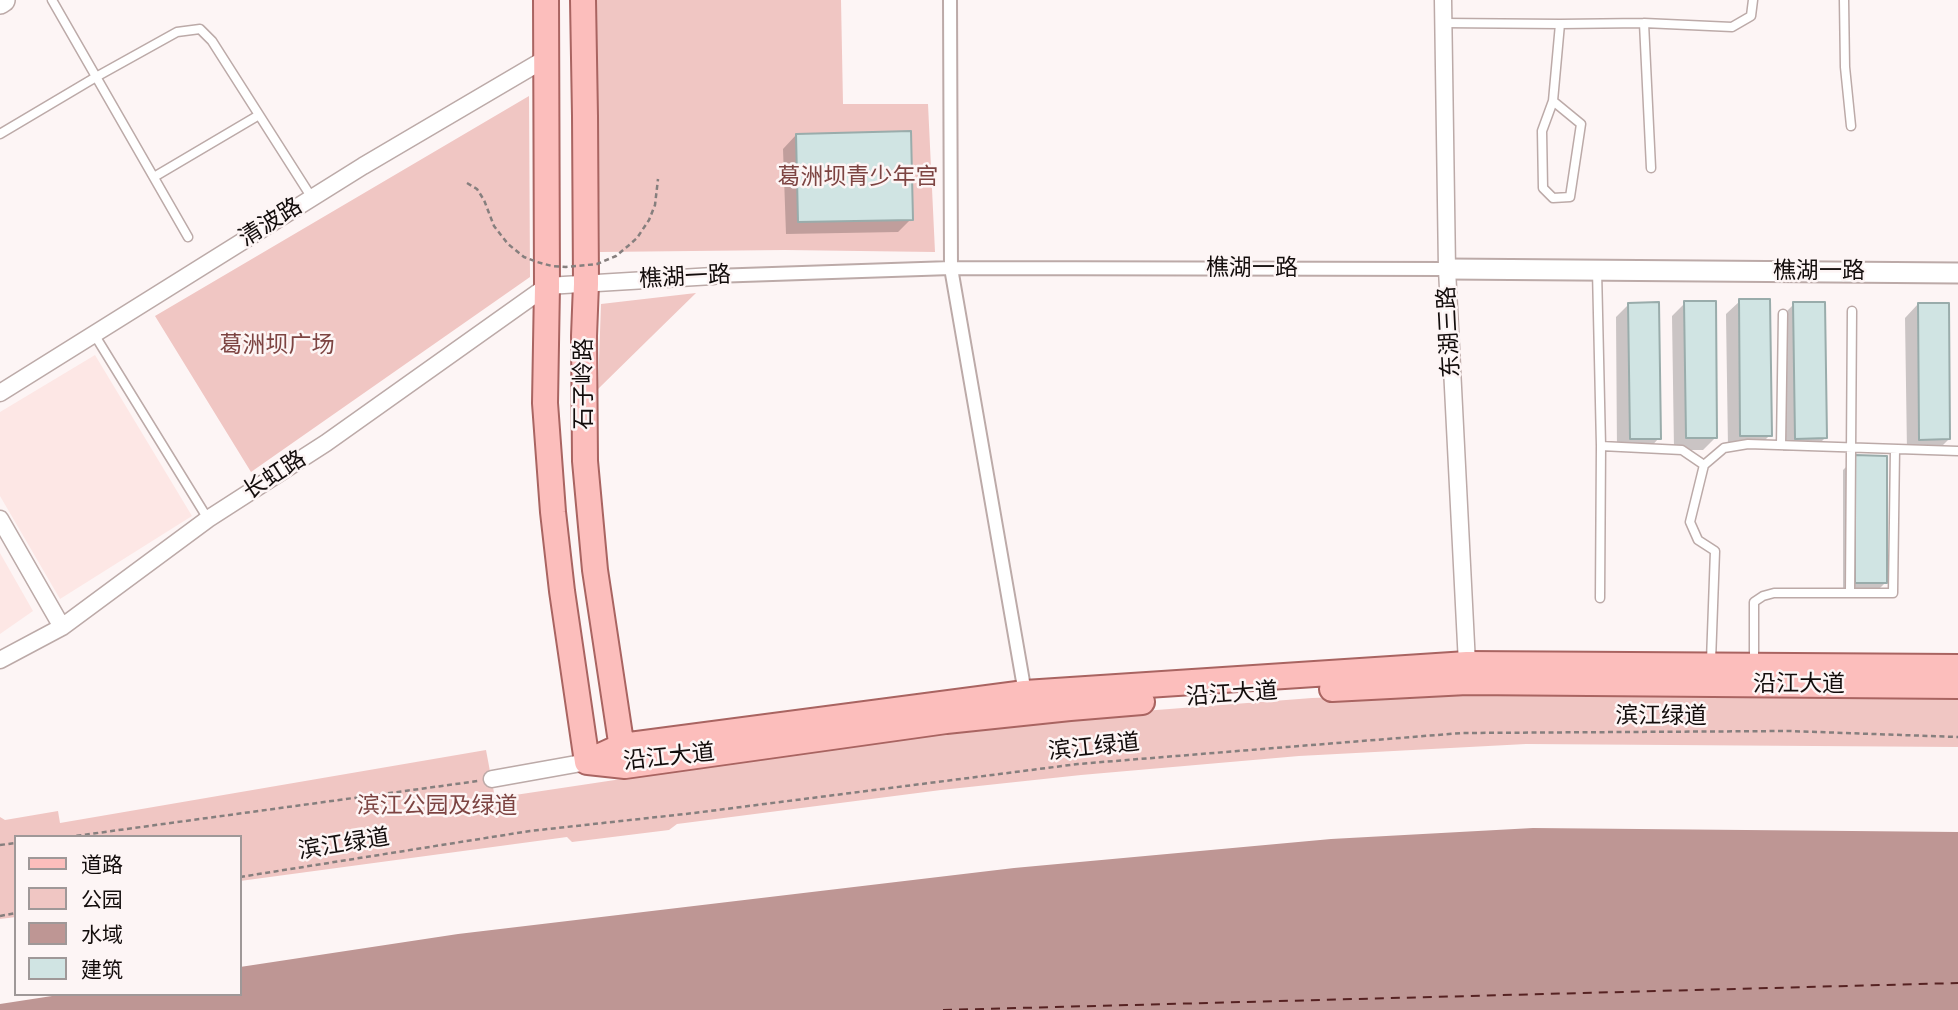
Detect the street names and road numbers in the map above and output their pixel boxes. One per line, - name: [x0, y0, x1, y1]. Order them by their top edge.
- street label: 清波路: [234, 193, 308, 253]
- street label: 樵湖一路: [1206, 255, 1298, 283]
- street label: 樵湖一路: [1773, 258, 1865, 286]
- street label: 樵湖一路: [638, 262, 732, 294]
- street label: 东湖三路: [1434, 285, 1466, 379]
- street label: 石子岭路: [571, 338, 599, 430]
- street label: 长虹路: [239, 446, 311, 506]
- street label: 沿江大道: [1753, 671, 1845, 699]
- street label: 沿江大道: [1185, 678, 1279, 712]
- street label: 滨江绿道: [1615, 703, 1707, 731]
- street label: 滨江绿道: [1047, 729, 1141, 767]
- street label: 沿江大道: [622, 739, 716, 777]
- street label: 滨江绿道: [296, 824, 392, 866]

